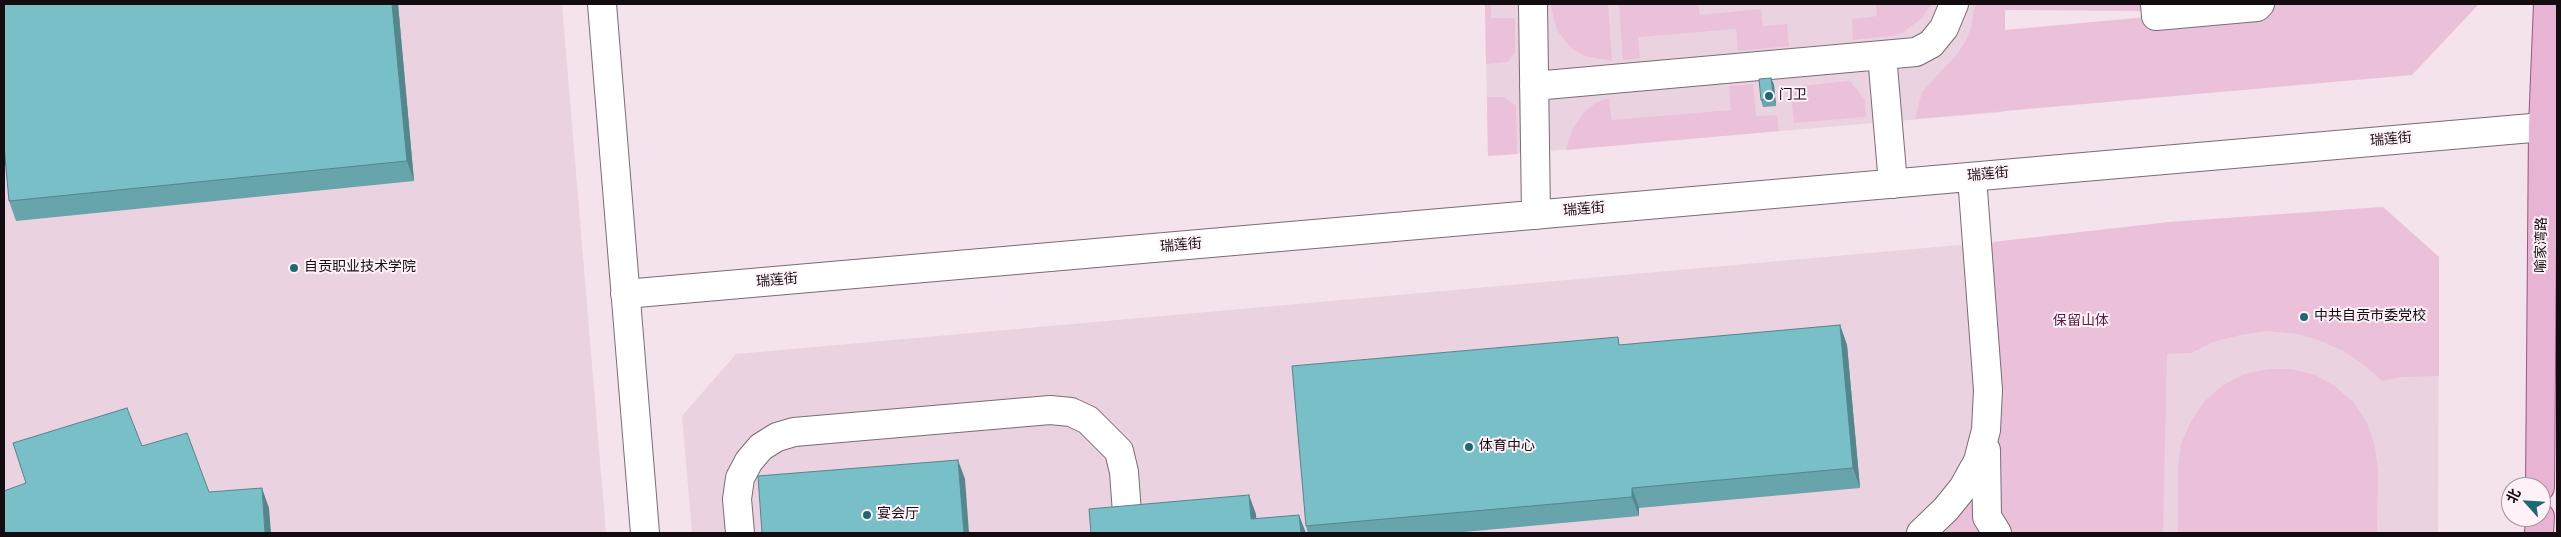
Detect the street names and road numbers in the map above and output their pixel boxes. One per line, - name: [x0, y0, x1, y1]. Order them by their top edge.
- street label: 瑞莲街: [2369, 130, 2413, 150]
- street label: 瑞莲街: [1966, 165, 2010, 185]
- street label: 瑞莲街: [1562, 200, 1606, 220]
- street label: 喻家湾路: [2533, 217, 2551, 273]
- street label: 瑞莲街: [1159, 236, 1203, 256]
- street label: 瑞莲街: [755, 271, 799, 291]

